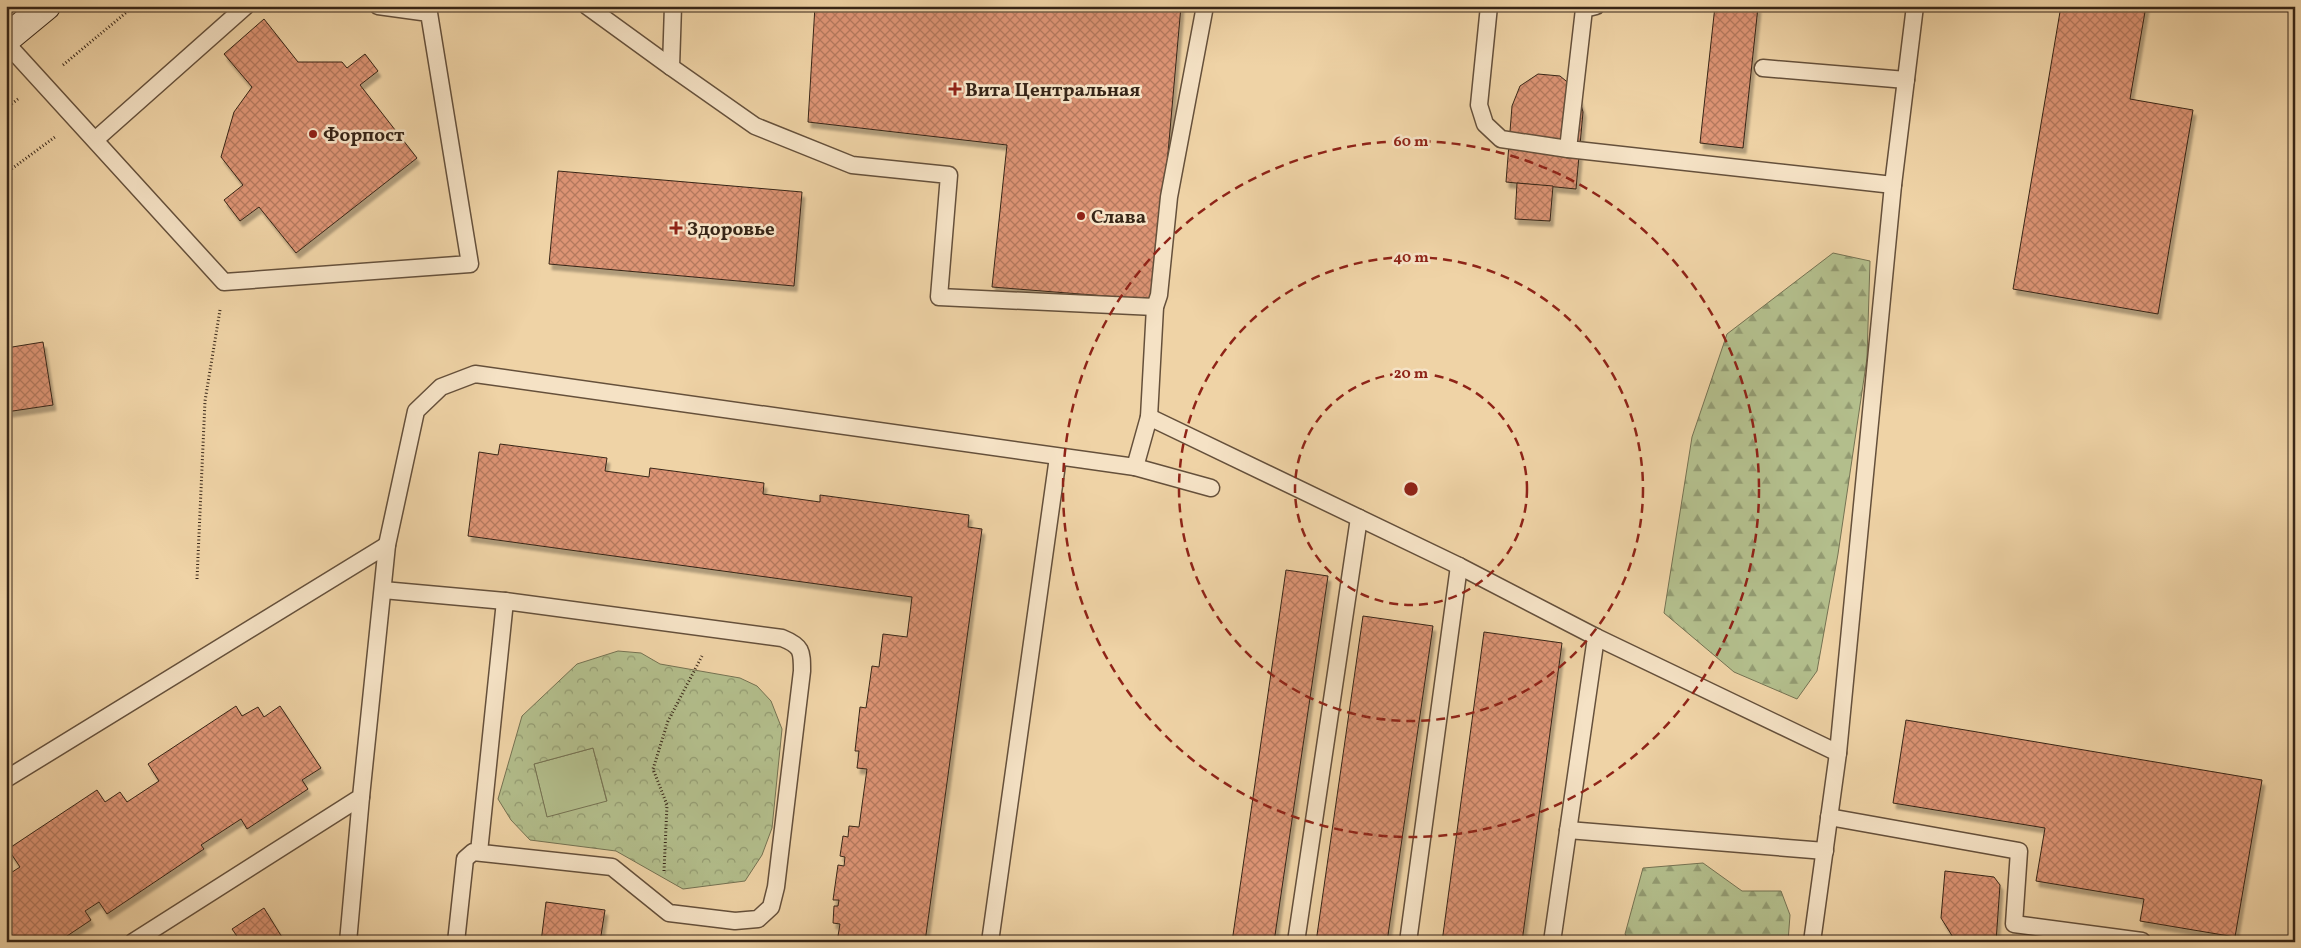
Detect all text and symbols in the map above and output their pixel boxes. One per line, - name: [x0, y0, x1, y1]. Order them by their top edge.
- place label: Вита Центральная: [965, 78, 1140, 104]
- marker: Вита Центральная: [949, 83, 961, 95]
- place label: Форпост: [323, 123, 405, 149]
- marker: Форпост: [307, 128, 319, 140]
- text: 60 m: [1394, 132, 1429, 153]
- place label: Слава: [1091, 205, 1146, 231]
- marker: Слава: [1075, 210, 1087, 222]
- place label: Здоровье: [687, 217, 775, 243]
- marker: Здоровье: [669, 221, 683, 235]
- text: 40 m: [1393, 248, 1429, 269]
- text: 20 m: [1394, 364, 1429, 385]
- centre of rings: [1402, 480, 1420, 498]

